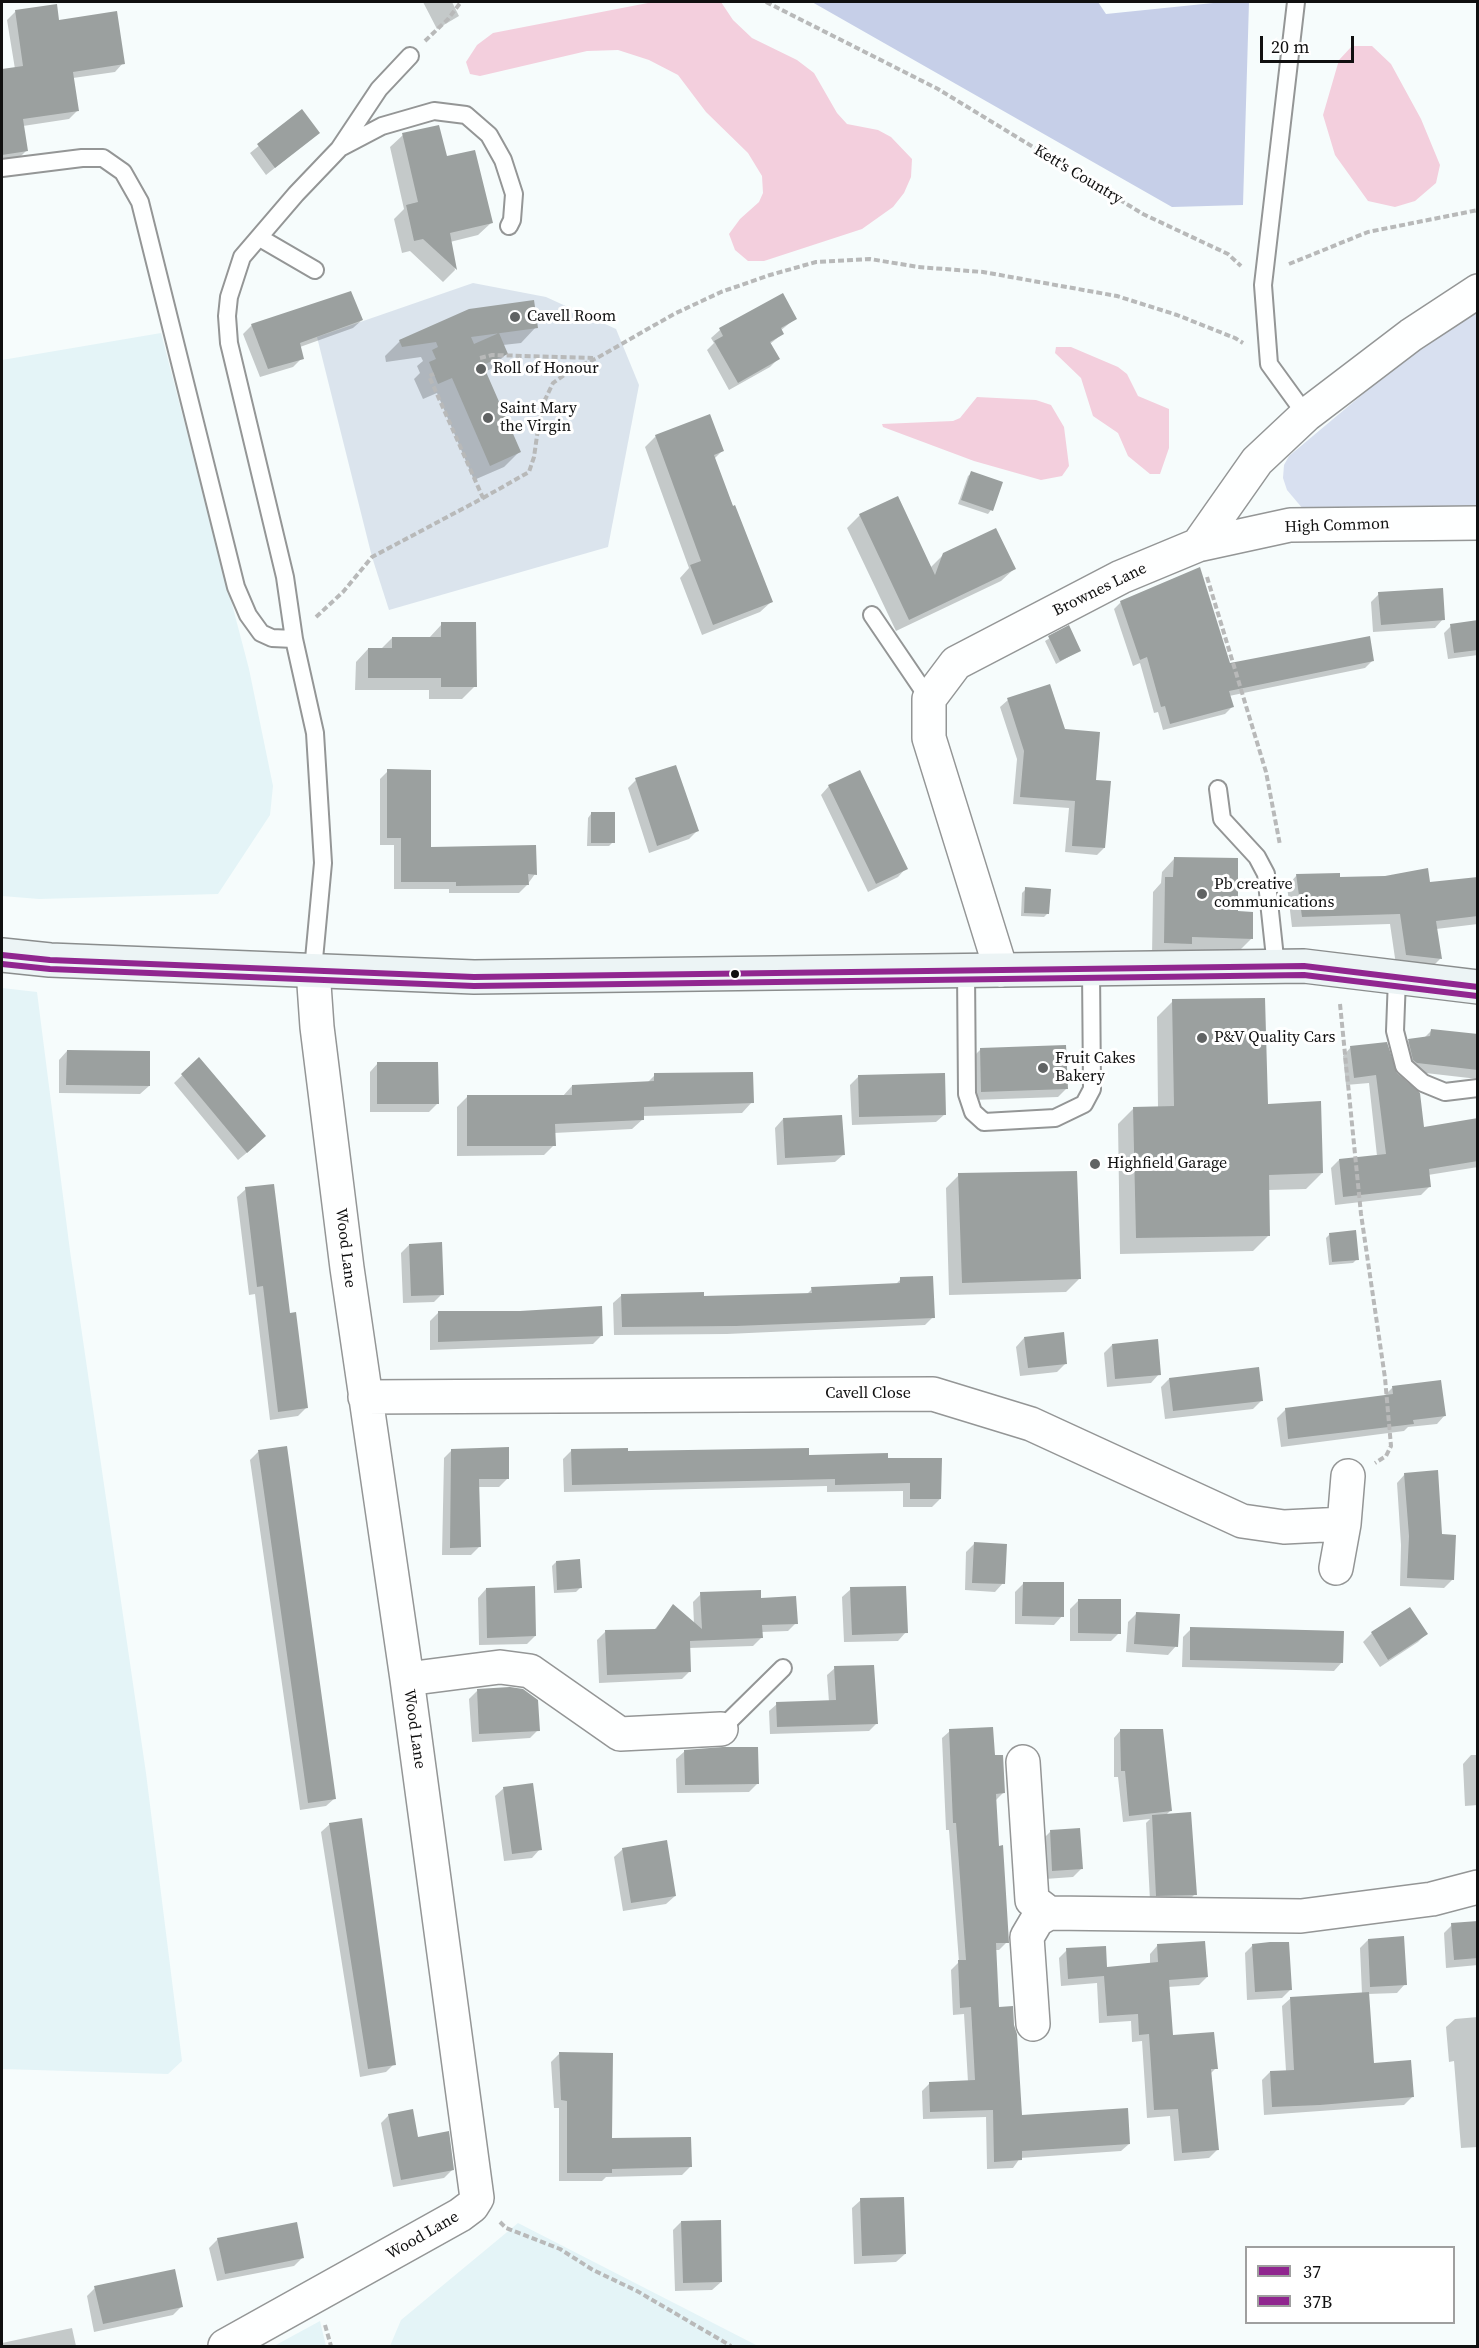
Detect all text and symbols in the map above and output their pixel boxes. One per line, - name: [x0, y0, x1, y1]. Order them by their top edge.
- scale bar: [1263, 24, 1358, 62]
- text: 20 m: [1271, 34, 1309, 59]
- street label: Kett's Country: [1030, 141, 1126, 209]
- place label: Cavell Room: [527, 307, 616, 327]
- marker: Cavell Room: [508, 310, 522, 324]
- place label: Roll of Honour: [493, 359, 599, 379]
- marker: Roll of Honour: [474, 362, 488, 376]
- place label: Saint Mary the Virgin: [500, 399, 577, 437]
- marker: Saint Mary the Virgin: [481, 411, 495, 425]
- street label: High Common: [1284, 515, 1390, 537]
- street label: Brownes Lane: [1050, 559, 1150, 621]
- place label: Pb creative communications: [1214, 875, 1334, 913]
- marker: Pb creative communications: [1195, 887, 1209, 901]
- unlabelled marker: [729, 968, 741, 980]
- place label: P&V Quality Cars: [1214, 1028, 1335, 1048]
- marker: P&V Quality Cars: [1195, 1031, 1209, 1045]
- place label: Fruit Cakes Bakery: [1055, 1049, 1135, 1087]
- marker: Fruit Cakes Bakery: [1036, 1061, 1050, 1075]
- place label: Highfield Garage: [1107, 1154, 1227, 1174]
- marker: Highfield Garage: [1088, 1157, 1102, 1171]
- street label: Wood Lane: [331, 1207, 359, 1289]
- street label: Cavell Close: [825, 1384, 911, 1404]
- street label: Wood Lane: [399, 1688, 429, 1770]
- street label: Wood Lane: [384, 2208, 462, 2264]
- legend: [1245, 2246, 1455, 2324]
- text: 37: [1303, 2259, 1321, 2284]
- text: 37B: [1303, 2289, 1332, 2314]

